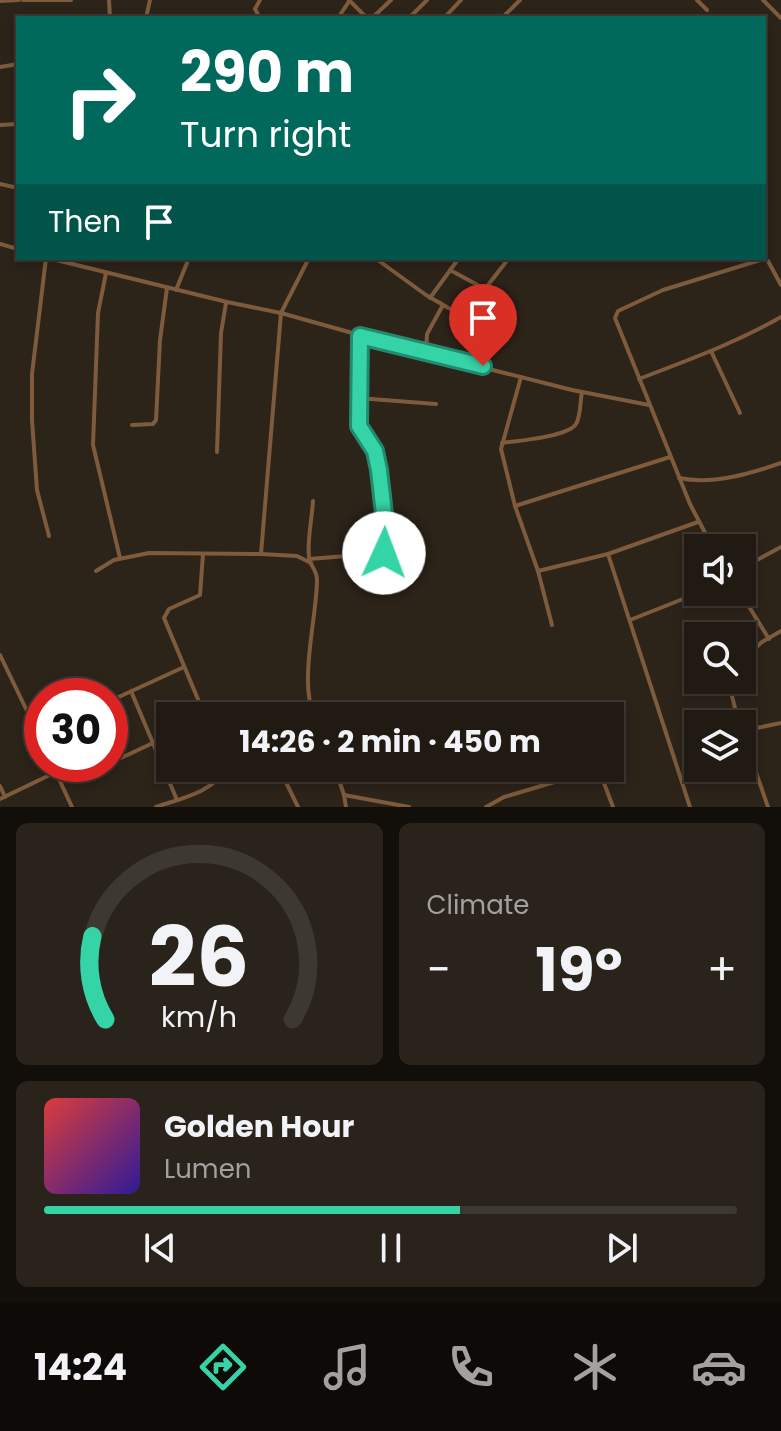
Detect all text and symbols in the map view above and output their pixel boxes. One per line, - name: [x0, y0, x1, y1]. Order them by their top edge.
- text: 290 m: [180, 33, 354, 112]
- icon: right: [48, 48, 152, 152]
- text: Turn right: [180, 109, 351, 160]
- text: Then: [48, 200, 121, 243]
- icon: arrive: [137, 200, 181, 244]
- pin: [449, 284, 517, 366]
- icon: arrive: [461, 296, 505, 340]
- position arrow: [342, 511, 426, 595]
- map controls: [684, 534, 756, 782]
- button: sound: [684, 534, 756, 606]
- button: search: [684, 622, 756, 694]
- speed limit sign: 30: [24, 678, 128, 782]
- button: layers: [684, 710, 756, 782]
- text: 14:26 · 2 min · 450 m: [239, 720, 541, 763]
- text: Climate: [427, 887, 529, 923]
- text: 26: [149, 899, 250, 1015]
- text: 19°: [535, 928, 622, 1012]
- text: −: [427, 939, 451, 1000]
- text: +: [707, 939, 737, 1000]
- text: km/h: [161, 997, 237, 1037]
- text: Golden Hour: [164, 1105, 354, 1148]
- text: Lumen: [164, 1151, 251, 1187]
- icon: previous: [138, 1226, 182, 1270]
- icon: pause: [369, 1226, 413, 1270]
- icon: next: [600, 1226, 644, 1270]
- icon: directions: [195, 1339, 251, 1395]
- icon: music: [319, 1339, 375, 1395]
- icon: phone: [443, 1339, 499, 1395]
- icon: climate: [567, 1339, 623, 1395]
- icon: car: [691, 1339, 747, 1395]
- text: 14:24: [34, 1342, 127, 1393]

